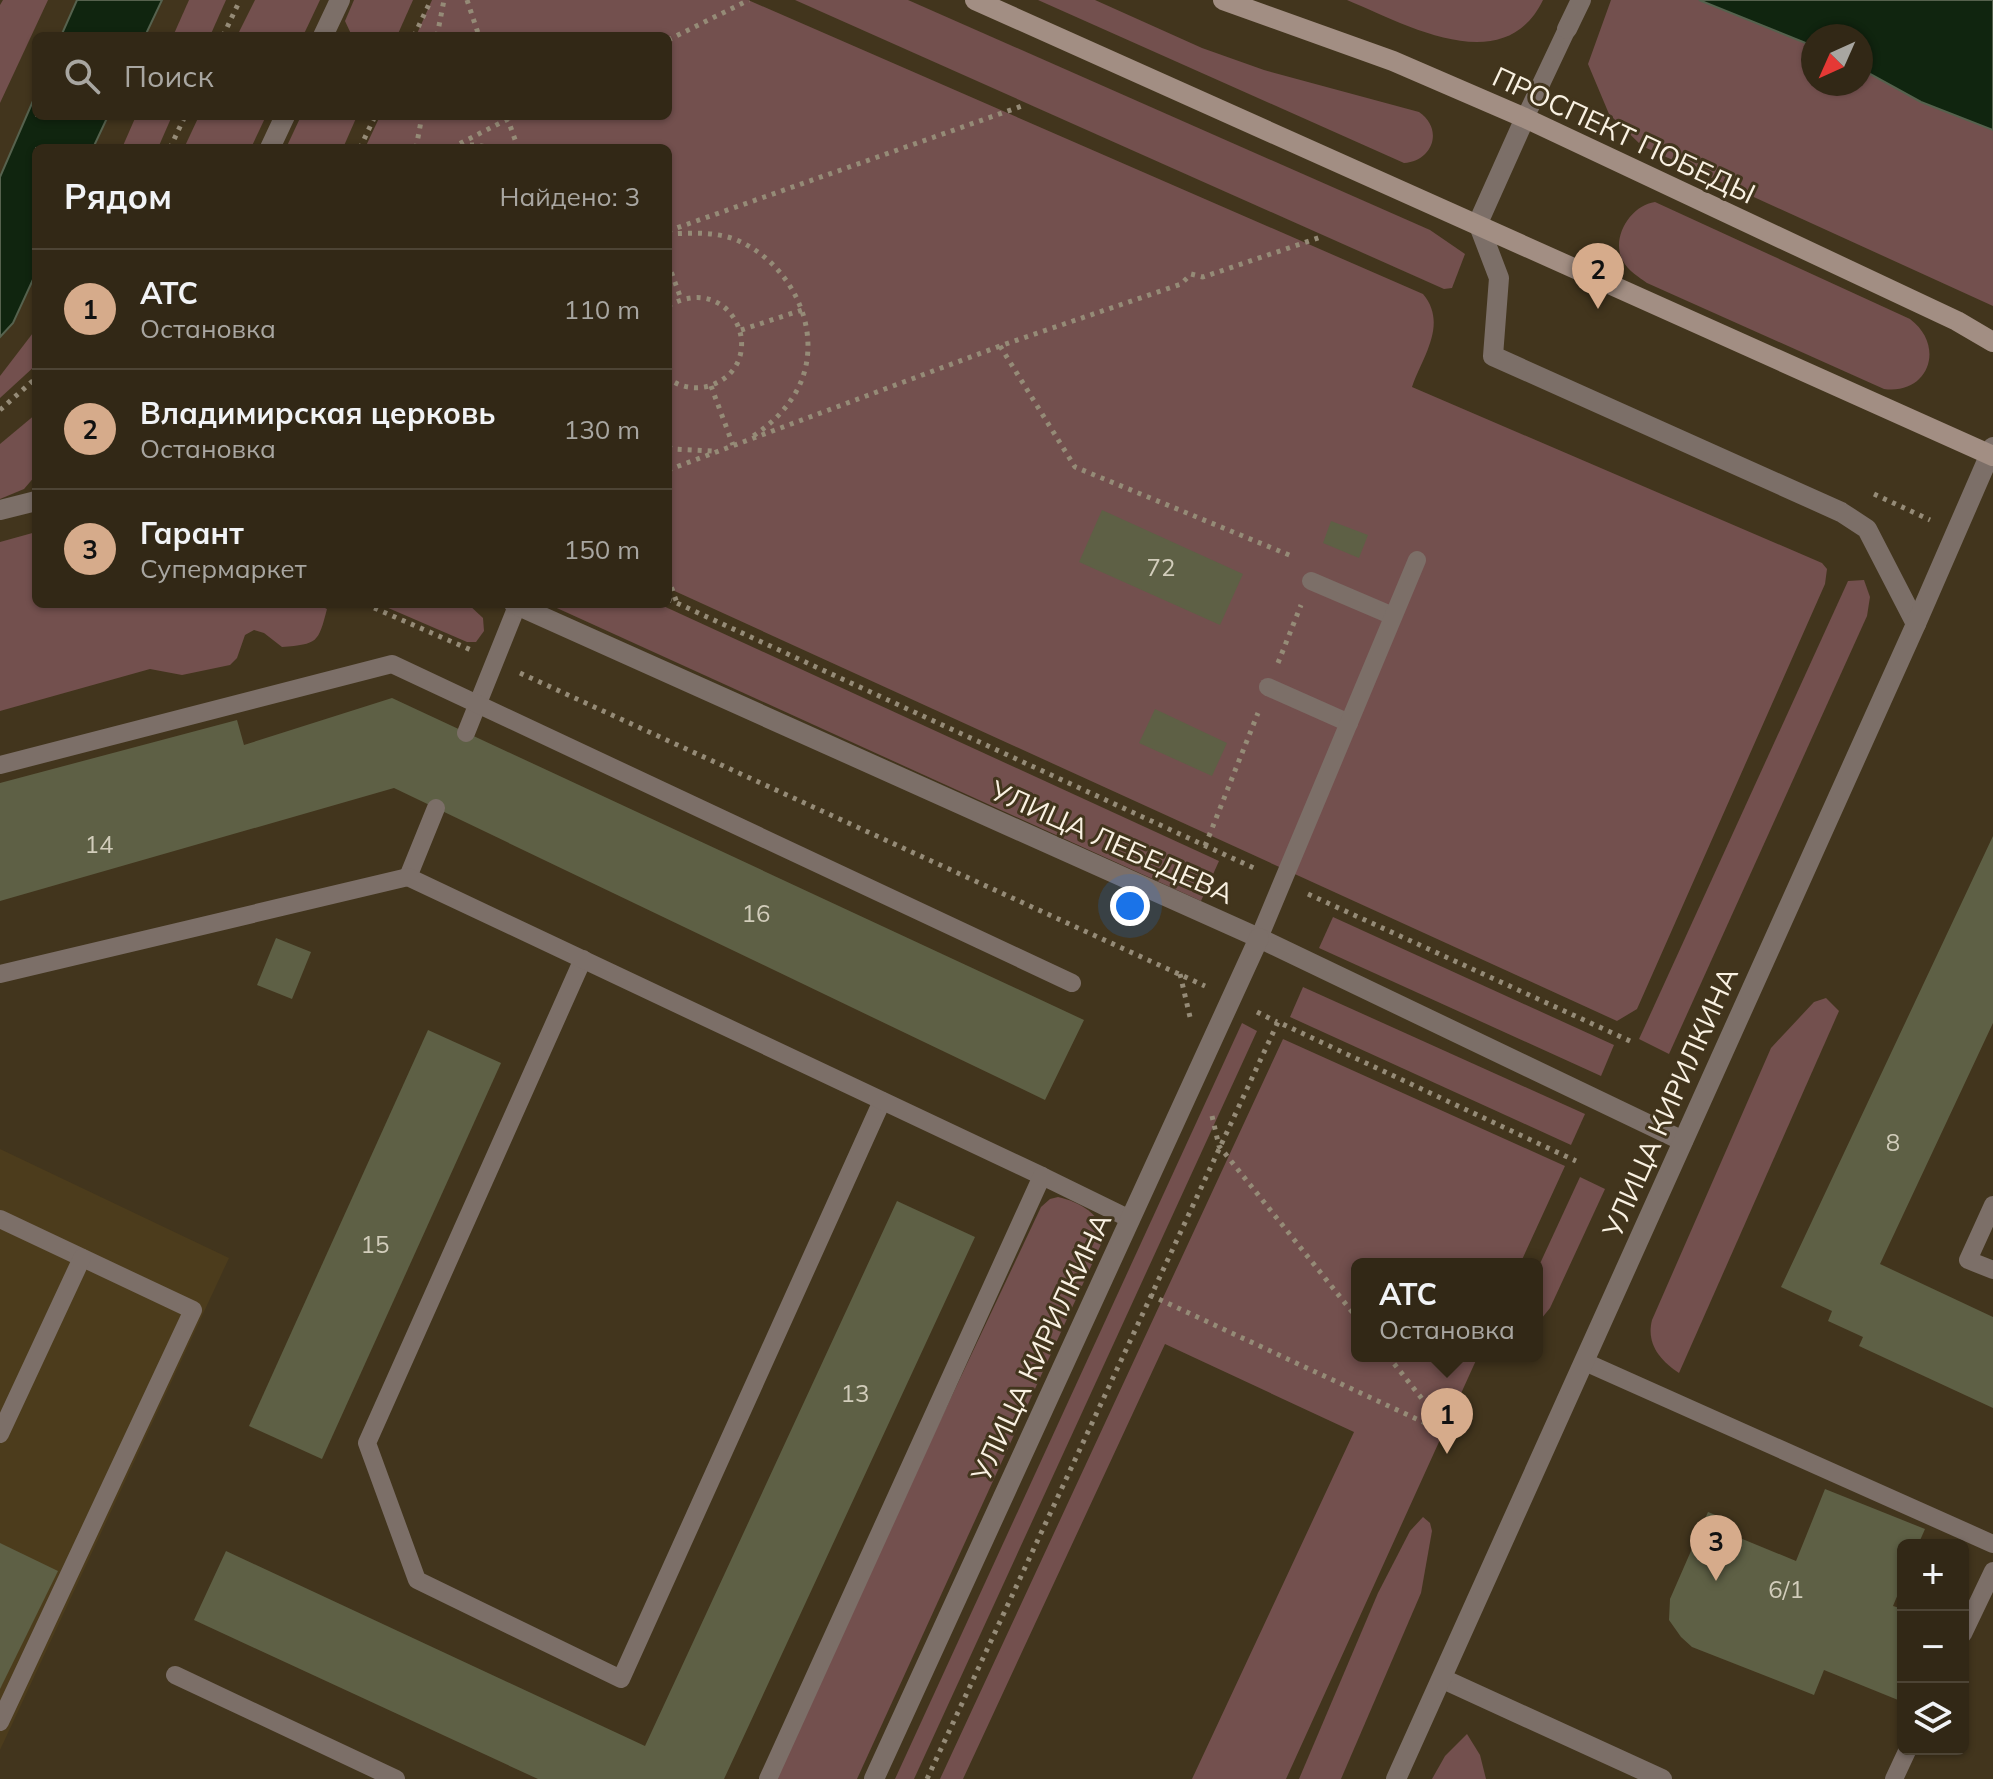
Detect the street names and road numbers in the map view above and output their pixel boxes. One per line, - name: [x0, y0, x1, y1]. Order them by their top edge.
- street label: ПРОСПЕКТ ПОБЕДЫ: [1487, 58, 1761, 211]
- street label: УЛИЦА ЛЕБЕДЕВА: [984, 772, 1240, 911]
- street label: УЛИЦА КИРИЛКИНА: [1594, 961, 1745, 1243]
- street label: УЛИЦА КИРИЛКИНА: [962, 1207, 1118, 1488]

